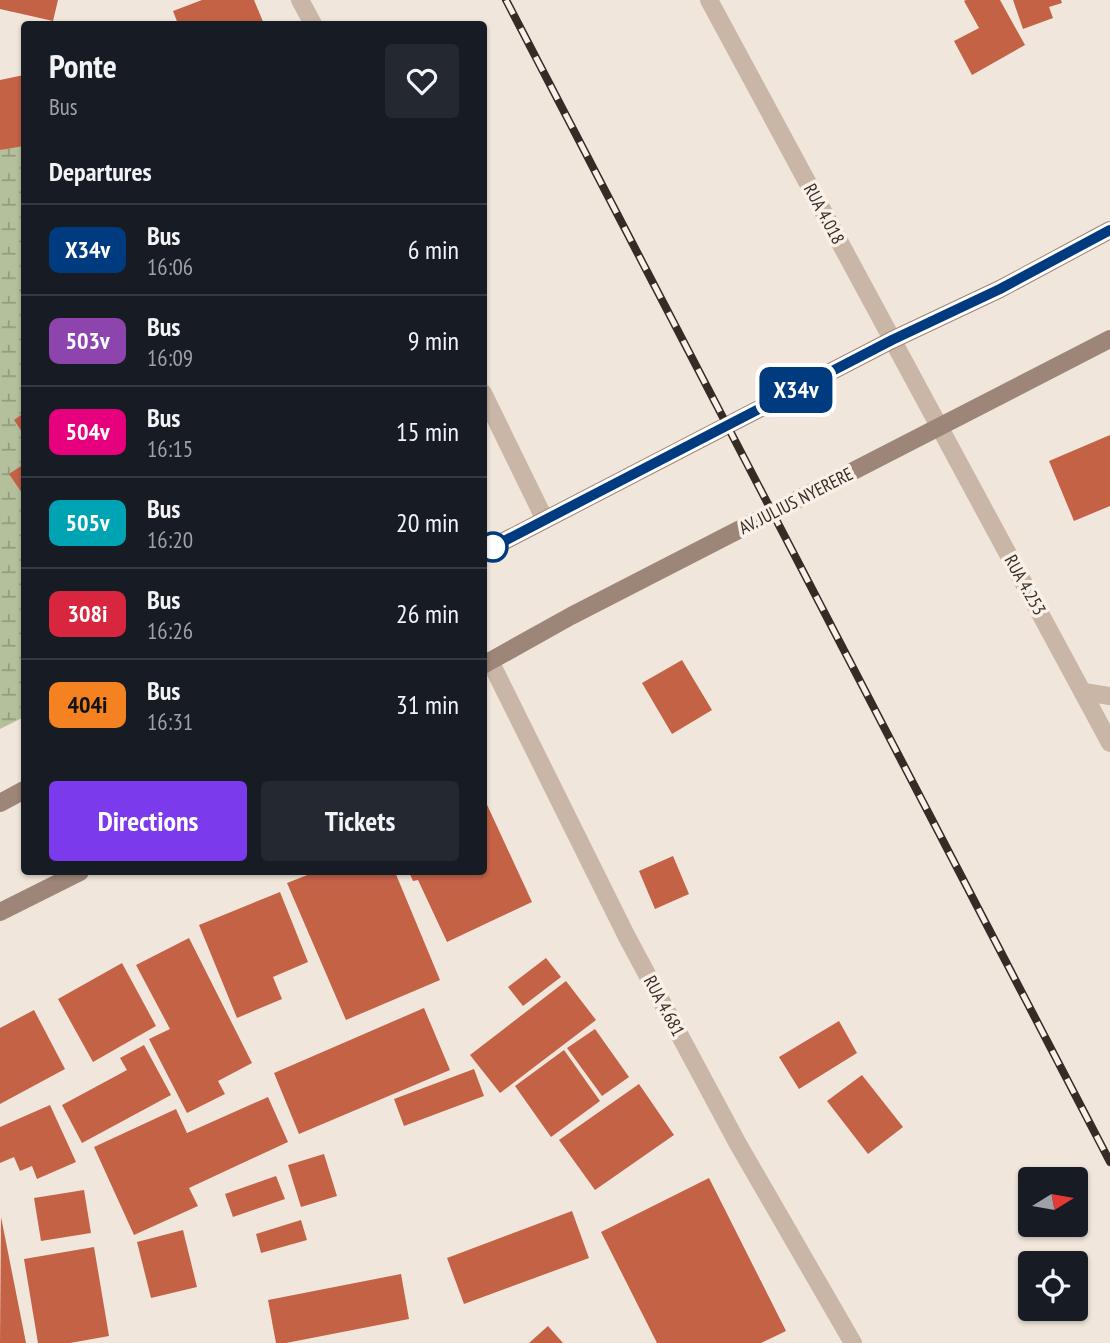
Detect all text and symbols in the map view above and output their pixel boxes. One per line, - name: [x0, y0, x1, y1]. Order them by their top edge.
- text: Ponte: [49, 44, 117, 87]
- button: heart: [385, 44, 459, 118]
- text: Bus: [49, 92, 78, 121]
- text: Departures: [49, 155, 152, 188]
- street label: RUA 4.018: [799, 180, 850, 248]
- text: Bus: [147, 219, 180, 252]
- text: 6 min: [408, 233, 459, 266]
- text: X34v: [65, 234, 110, 265]
- text: 16:06: [147, 252, 193, 281]
- text: Bus: [147, 310, 180, 343]
- text: 9 min: [408, 324, 459, 357]
- text: 503v: [66, 325, 110, 356]
- text: 16:09: [147, 343, 193, 372]
- line badge: X34v: [747, 367, 845, 413]
- text: X34v: [773, 374, 819, 405]
- text: Bus: [147, 401, 180, 434]
- text: 15 min: [396, 415, 459, 448]
- text: 504v: [66, 416, 110, 447]
- text: 16:15: [147, 434, 193, 463]
- street label: AV. JULIUS NYERERE: [735, 462, 857, 539]
- text: Bus: [147, 492, 180, 525]
- text: 20 min: [396, 506, 459, 539]
- text: 505v: [66, 507, 110, 538]
- text: 16:20: [147, 525, 193, 554]
- unlabelled marker: [478, 532, 508, 562]
- street label: RUA 4.253: [1000, 551, 1051, 619]
- text: Bus: [147, 583, 180, 616]
- text: 26 min: [396, 597, 459, 630]
- text: 308i: [68, 598, 107, 629]
- text: 16:26: [147, 616, 193, 645]
- text: Bus: [147, 674, 180, 707]
- text: 31 min: [396, 688, 459, 721]
- text: 404i: [68, 689, 107, 720]
- text: 16:31: [147, 707, 193, 736]
- button: Directions: [49, 781, 247, 861]
- button: Tickets: [261, 781, 459, 861]
- street label: RUA 4.681: [639, 972, 690, 1040]
- north arrow: [1018, 1167, 1088, 1237]
- map controls: [1018, 1167, 1088, 1321]
- button: locate: [1018, 1251, 1088, 1321]

